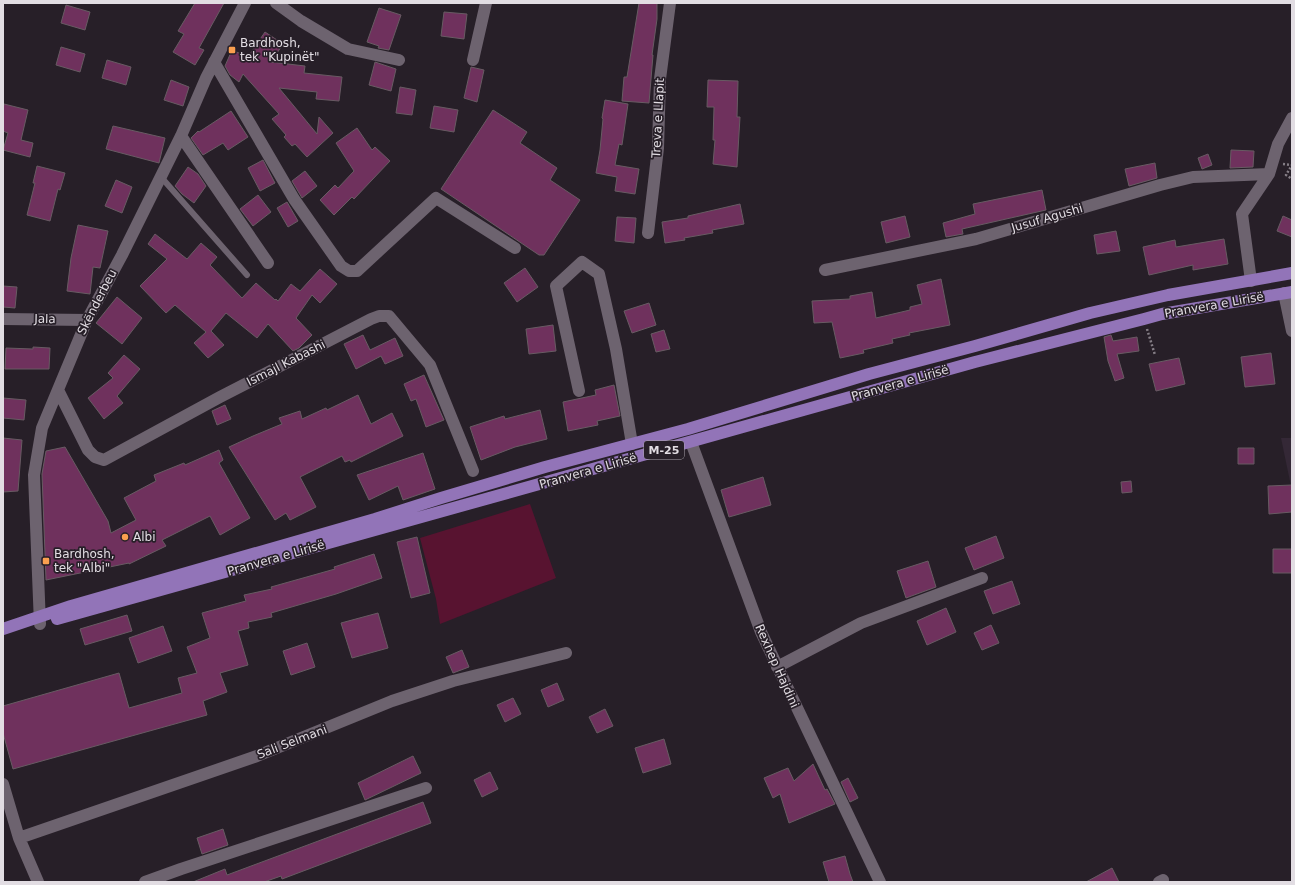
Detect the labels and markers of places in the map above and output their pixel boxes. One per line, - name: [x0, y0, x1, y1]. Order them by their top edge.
- place label: Bardhosh, tek "Kupinët": [240, 36, 319, 64]
- marker: Bardhosh, tek "Kupinët": [227, 45, 237, 55]
- place label: Albi: [133, 530, 156, 544]
- marker: Albi: [120, 532, 130, 542]
- place label: Bardhosh, tek "Albi": [54, 547, 115, 575]
- marker: Bardhosh, tek "Albi": [41, 556, 51, 566]

